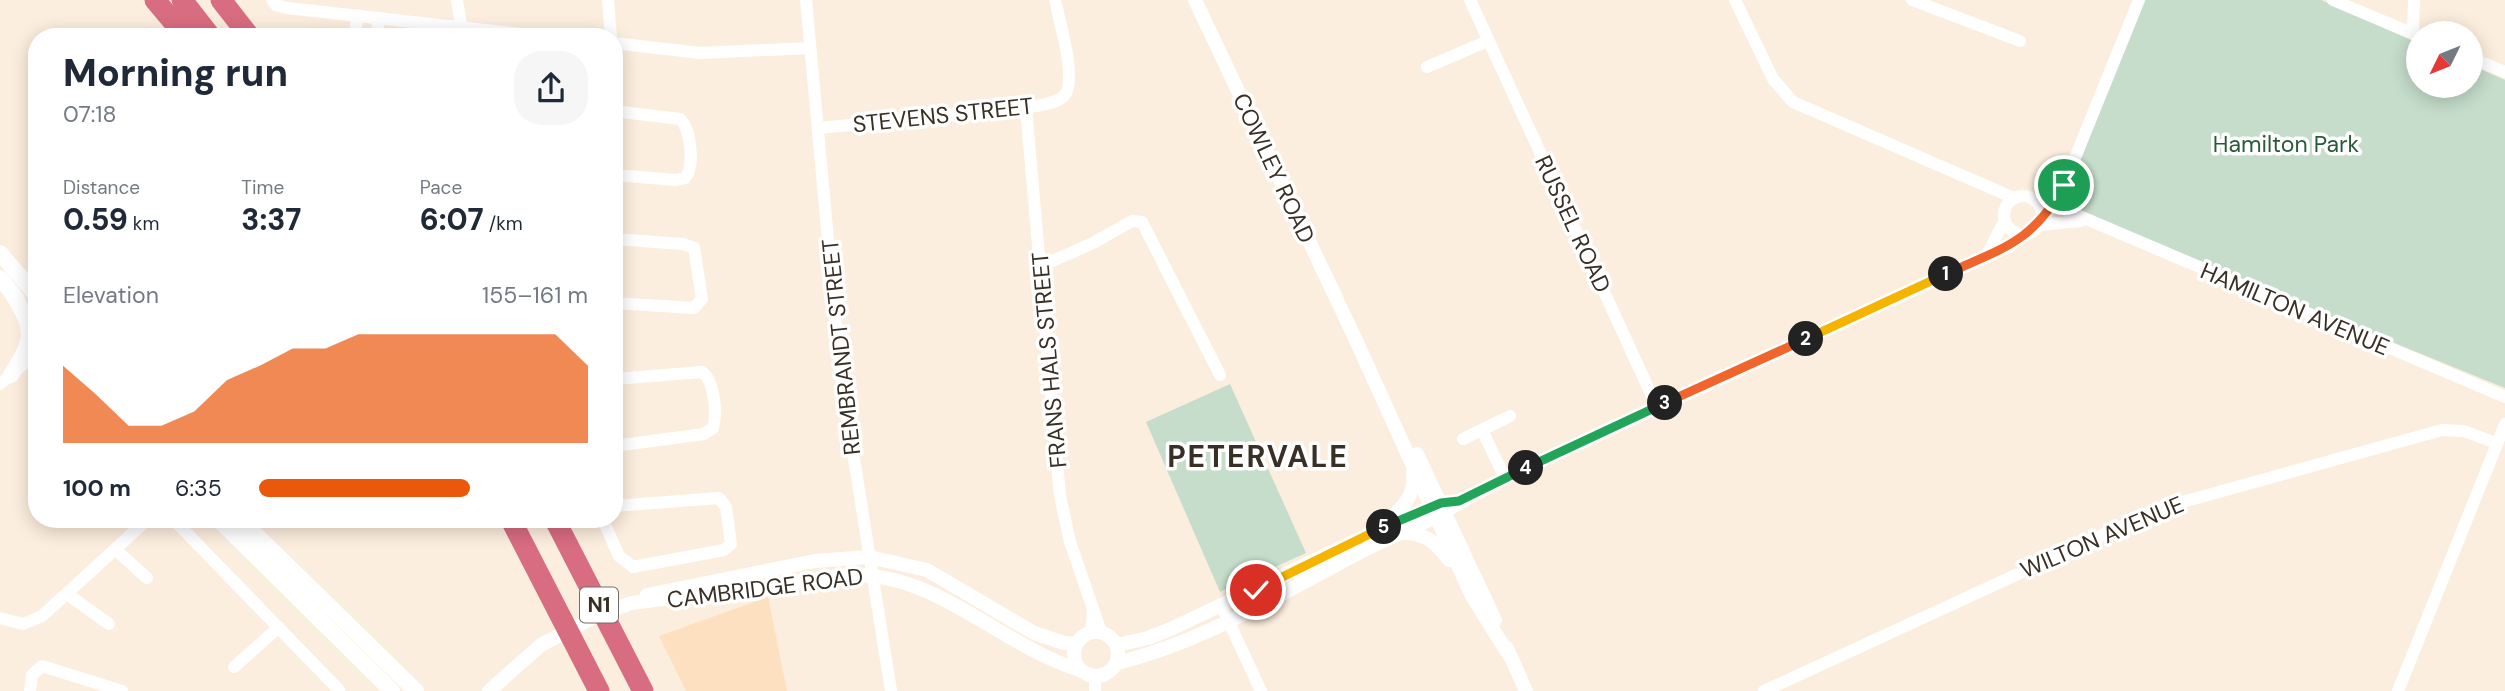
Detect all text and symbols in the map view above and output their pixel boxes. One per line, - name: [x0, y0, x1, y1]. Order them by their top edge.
- north arrow: [2406, 21, 2483, 98]
- map controls: [2406, 21, 2483, 98]
- text: Morning run: [63, 48, 288, 98]
- button: share: [514, 51, 588, 125]
- street label: COWLEY ROAD: [1226, 88, 1322, 248]
- street label: STEVENS STREET: [851, 91, 1035, 139]
- text: 07:18: [63, 99, 117, 129]
- park label: Hamilton Park: [2213, 129, 2360, 159]
- street label: RUSSEL ROAD: [1528, 151, 1618, 297]
- pin: [2034, 155, 2094, 215]
- icon: arrive: [2045, 166, 2083, 204]
- text: Distance: [63, 175, 140, 200]
- text: Time: [241, 175, 284, 200]
- text: Pace: [420, 175, 462, 200]
- text: 0.59: [63, 200, 128, 239]
- text: 3:37: [241, 200, 301, 239]
- text: 6:07: [420, 200, 484, 239]
- text: km: [128, 211, 159, 236]
- text: /km: [484, 211, 523, 236]
- street label: REMBRANDT STREET: [815, 237, 867, 457]
- street label: FRANS HALS STREET: [1025, 251, 1073, 469]
- pin: 1: [1928, 256, 1964, 292]
- street label: HAMILTON AVENUE: [2196, 256, 2394, 362]
- text: 1: [1942, 261, 1949, 286]
- text: Elevation: [63, 280, 159, 310]
- text: 155–161 m: [482, 280, 588, 310]
- pin: 2: [1788, 322, 1824, 356]
- text: 2: [1800, 326, 1811, 351]
- pin: 3: [1648, 386, 1682, 420]
- text: 3: [1659, 390, 1670, 415]
- district label: PETERVALE: [1167, 437, 1349, 476]
- pin: 4: [1508, 450, 1544, 486]
- text: 4: [1519, 455, 1532, 480]
- text: 100 m: [63, 473, 131, 503]
- text: 6:35: [175, 473, 222, 503]
- street label: WILTON AVENUE: [2016, 489, 2188, 585]
- pin: 5: [1366, 510, 1402, 544]
- text: 5: [1378, 514, 1389, 539]
- pin: [1226, 560, 1286, 620]
- street label: CAMBRIDGE ROAD: [665, 561, 865, 615]
- icon: check: [1237, 571, 1275, 609]
- road number: N1: [580, 588, 618, 622]

